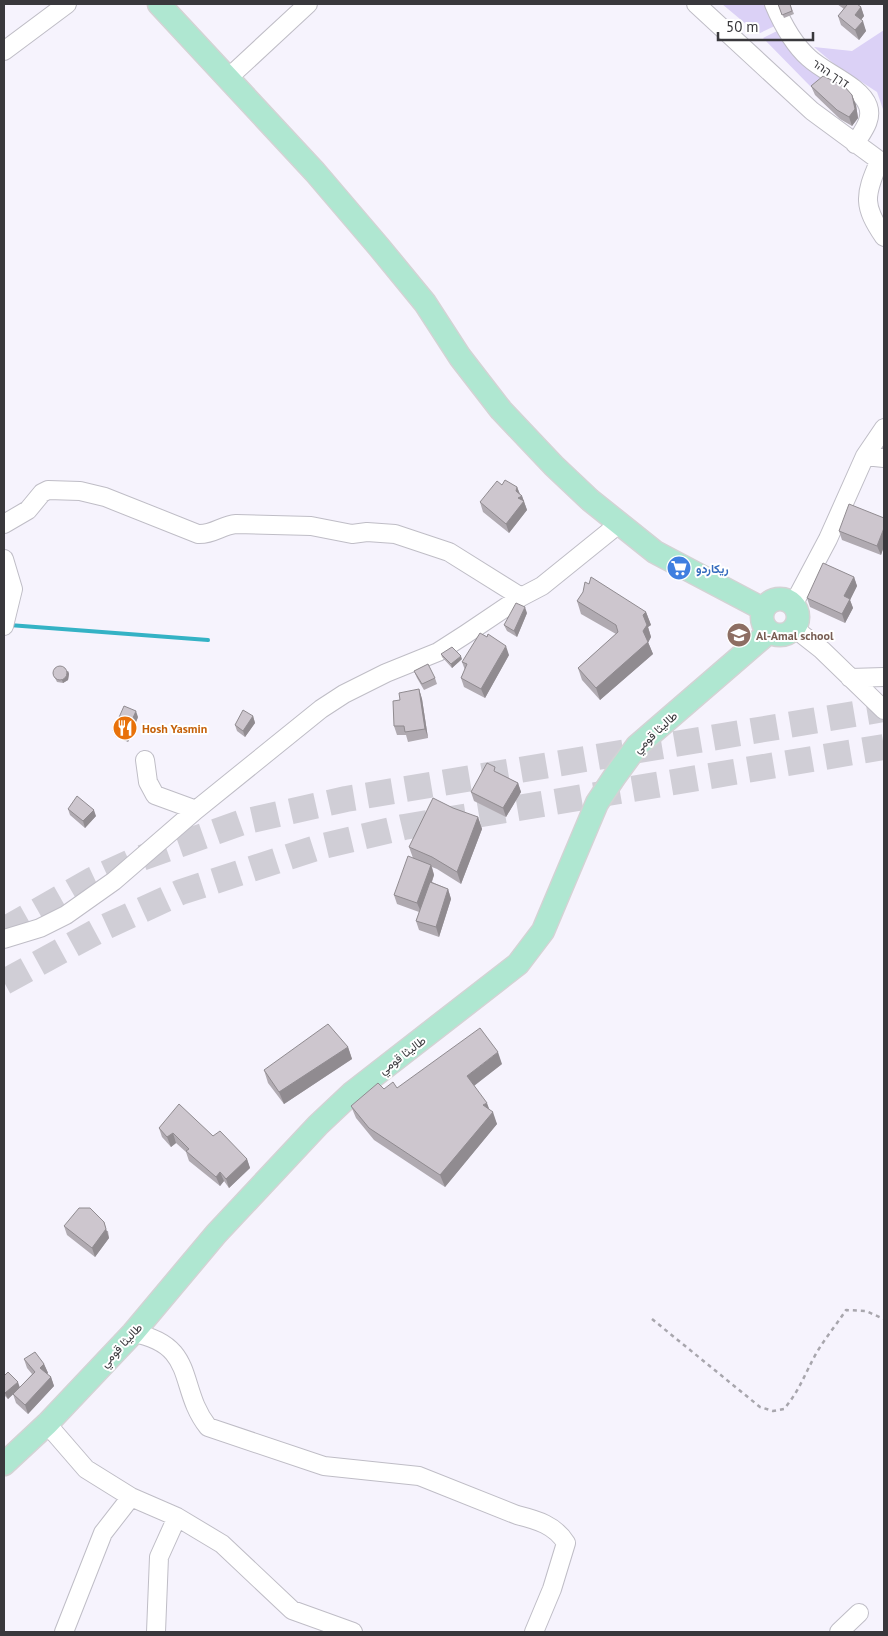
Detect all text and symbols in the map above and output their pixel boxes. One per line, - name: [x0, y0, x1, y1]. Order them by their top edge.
- scale bar: [718, 10, 813, 42]
- text: 50 m: [726, 17, 759, 36]
- street label: דרך ההר: [810, 55, 852, 91]
- supermarket icon: ريكاردو: [666, 555, 692, 581]
- place label: ريكاردو: [696, 561, 729, 577]
- school or university icon: Al-Amal school: [726, 622, 752, 648]
- place label: Al-Amal school: [756, 628, 834, 643]
- street label: طاليثا قومي: [630, 708, 682, 758]
- restaurant icon: Hosh Yasmin: [112, 715, 138, 741]
- place label: Hosh Yasmin: [142, 721, 207, 736]
- street label: طاليثا قومي: [376, 1032, 430, 1080]
- street label: طاليثا قومي: [97, 1320, 148, 1372]

